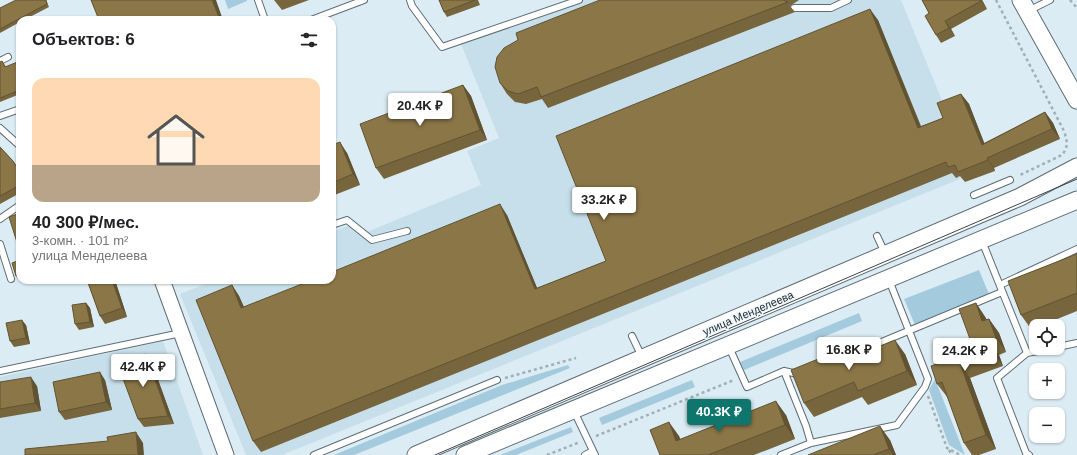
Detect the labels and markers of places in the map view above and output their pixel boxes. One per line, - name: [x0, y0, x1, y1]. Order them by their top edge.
- pin: 20.4K ₽: [383, 93, 457, 127]
- pin: 33.2K ₽: [567, 187, 641, 221]
- pin: 16.8K ₽: [812, 337, 886, 371]
- pin: 24.2K ₽: [928, 338, 1002, 372]
- pin: 42.4K ₽: [106, 354, 180, 388]
- pin: 40.3K ₽: [682, 399, 756, 433]

